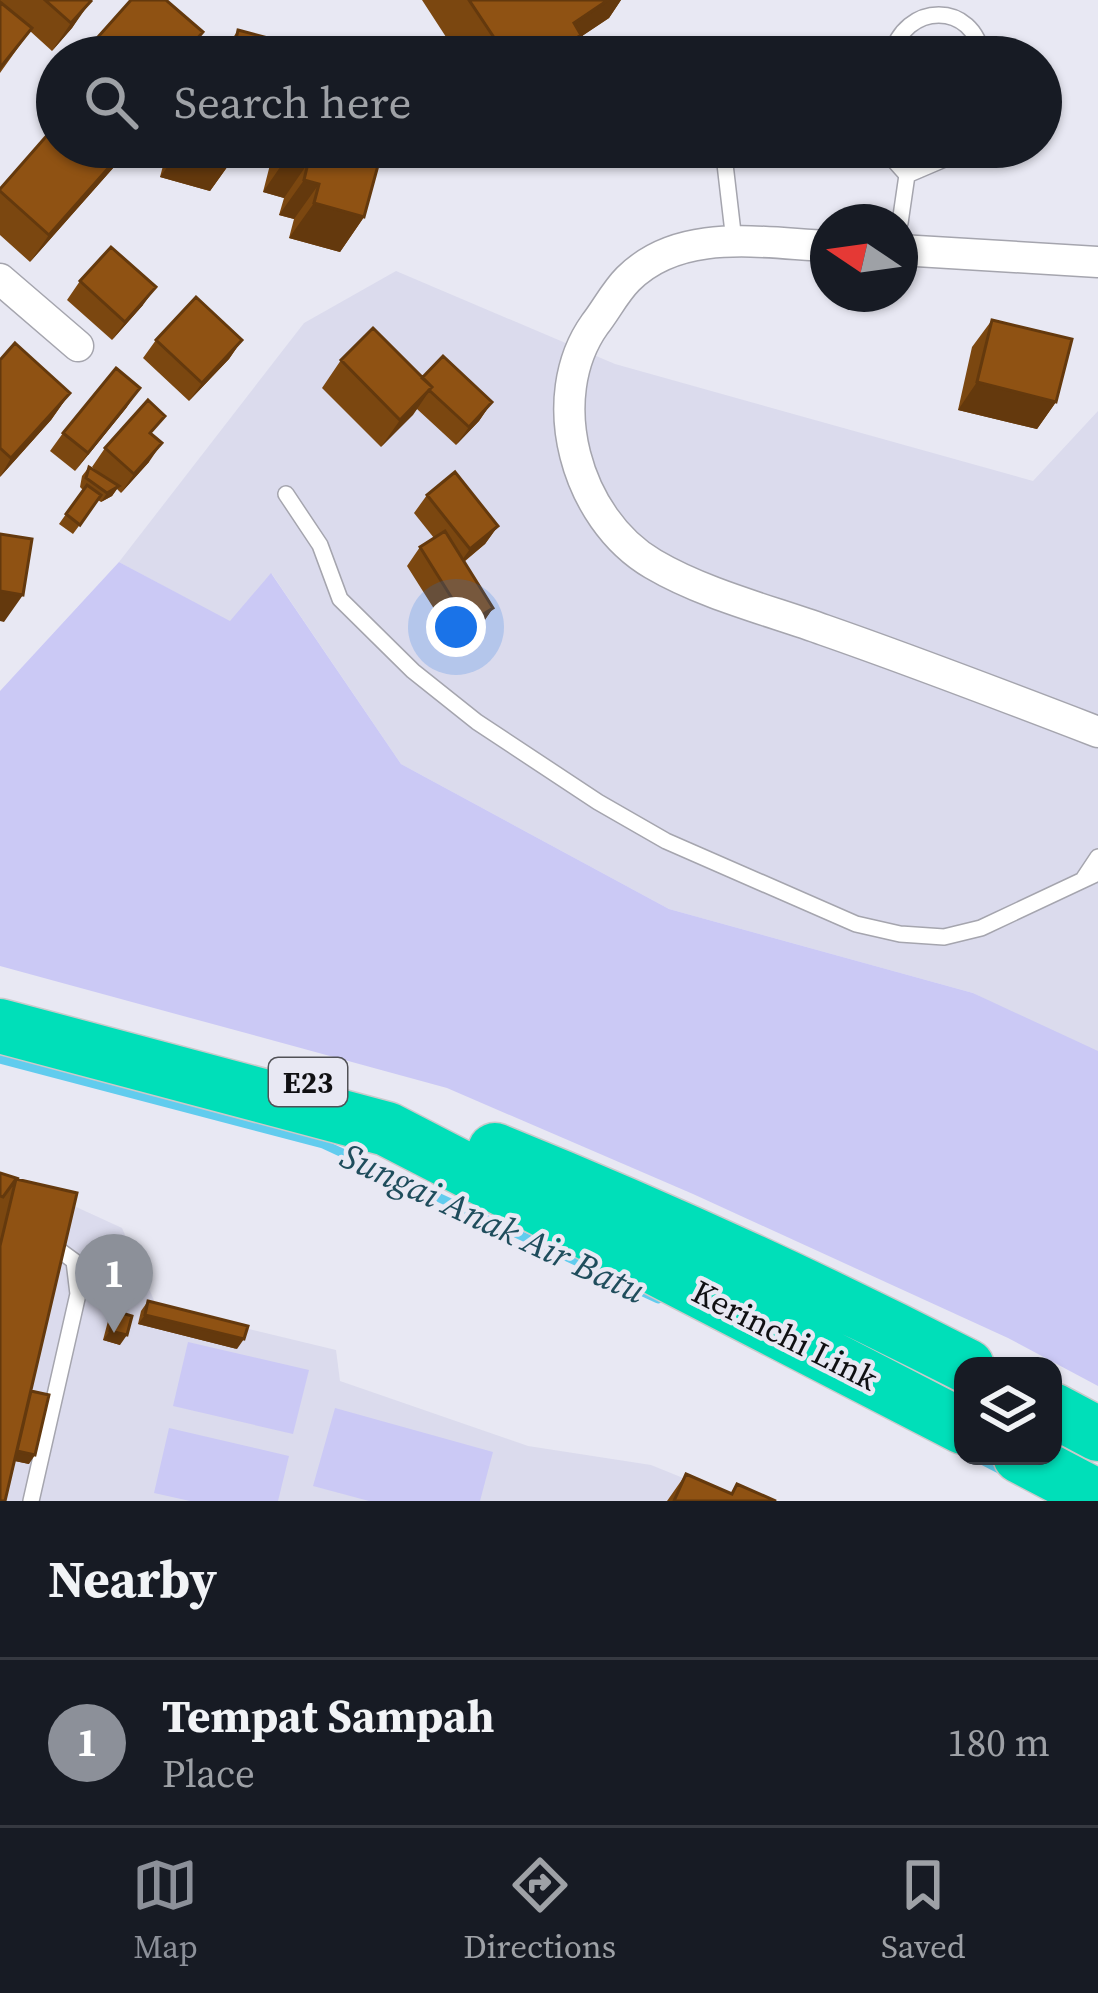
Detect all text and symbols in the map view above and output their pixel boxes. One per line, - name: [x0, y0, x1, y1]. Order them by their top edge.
- search box: [36, 36, 1062, 168]
- icon: search: [78, 69, 144, 135]
- text: Search here: [174, 71, 411, 133]
- north arrow: [810, 204, 918, 312]
- your location: [426, 597, 486, 657]
- road number: E23: [269, 1058, 347, 1106]
- water label: Sungai Anak Air Batu: [333, 1131, 654, 1315]
- pin: 1: [75, 1234, 153, 1333]
- street label: Kerinchi Link: [685, 1269, 886, 1401]
- map controls: [954, 1357, 1062, 1465]
- button: layers: [954, 1357, 1062, 1465]
- text: Nearby: [48, 1544, 217, 1614]
- text: Tempat Sampah: [162, 1685, 495, 1747]
- text: 1: [76, 1716, 98, 1769]
- text: 180 m: [947, 1716, 1050, 1769]
- text: Place: [162, 1747, 255, 1800]
- tab: Map: [132, 1852, 198, 1969]
- tab: Directions: [463, 1852, 616, 1969]
- tab: Saved: [881, 1852, 966, 1969]

